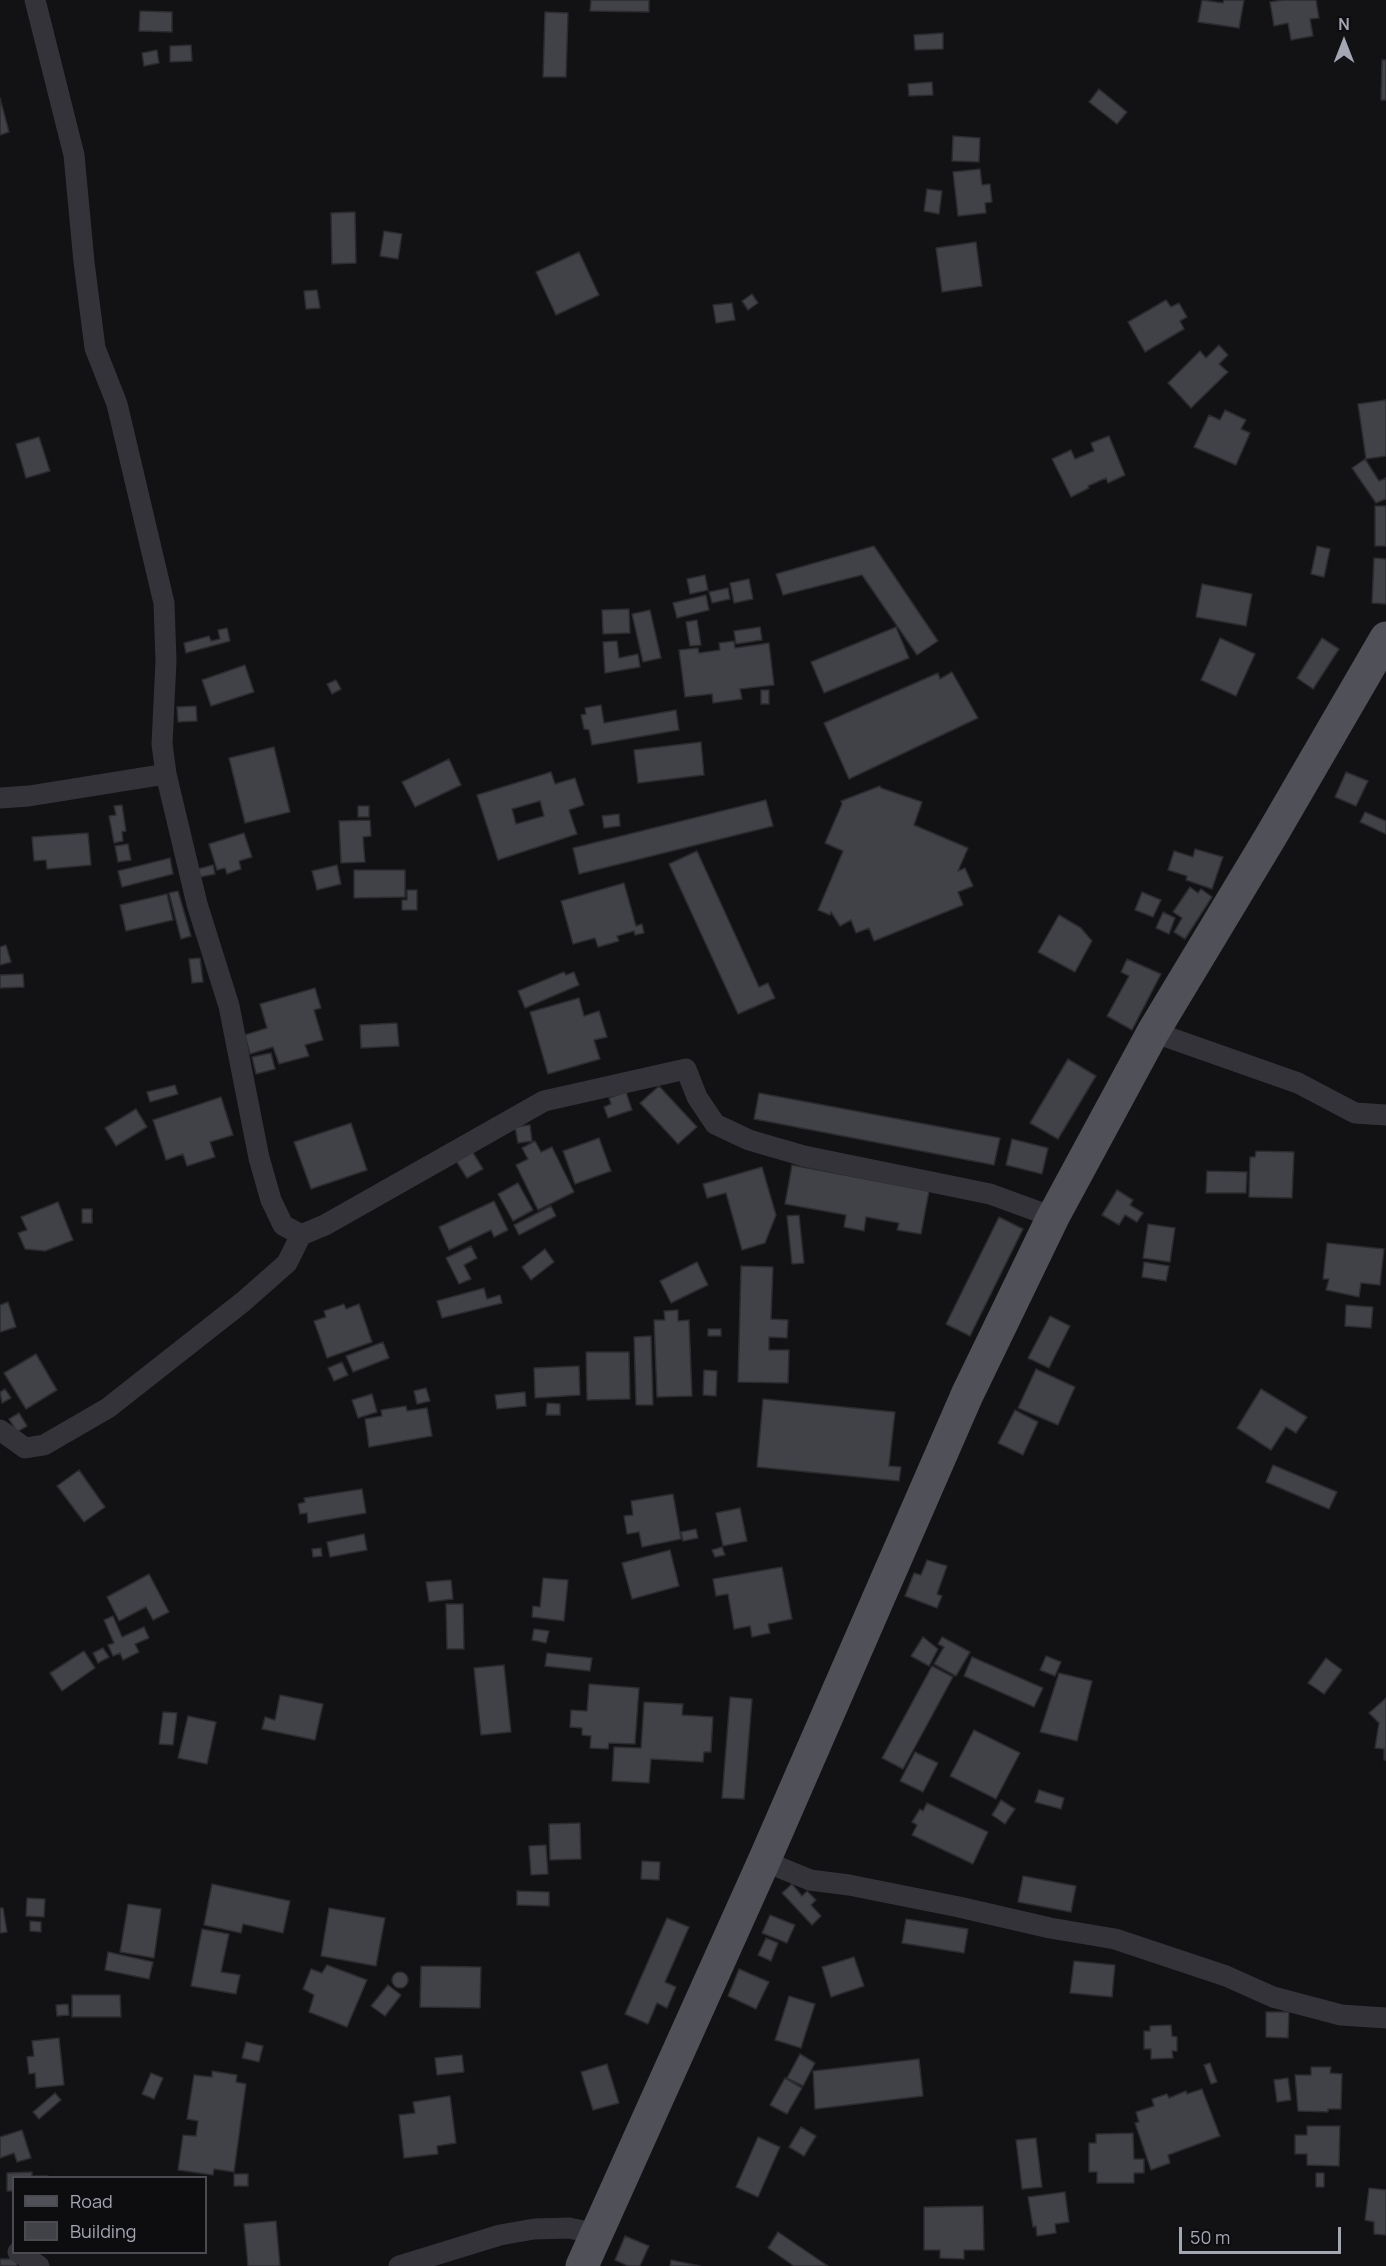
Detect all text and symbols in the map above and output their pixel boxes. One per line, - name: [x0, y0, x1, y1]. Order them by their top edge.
- north arrow: [1314, 12, 1374, 72]
- text: N: [1338, 13, 1350, 35]
- legend: [12, 2176, 207, 2254]
- text: Road: [70, 2189, 113, 2213]
- scale bar: [1182, 2215, 1344, 2253]
- text: Building: [70, 2219, 136, 2243]
- text: 50 m: [1190, 2225, 1230, 2249]

